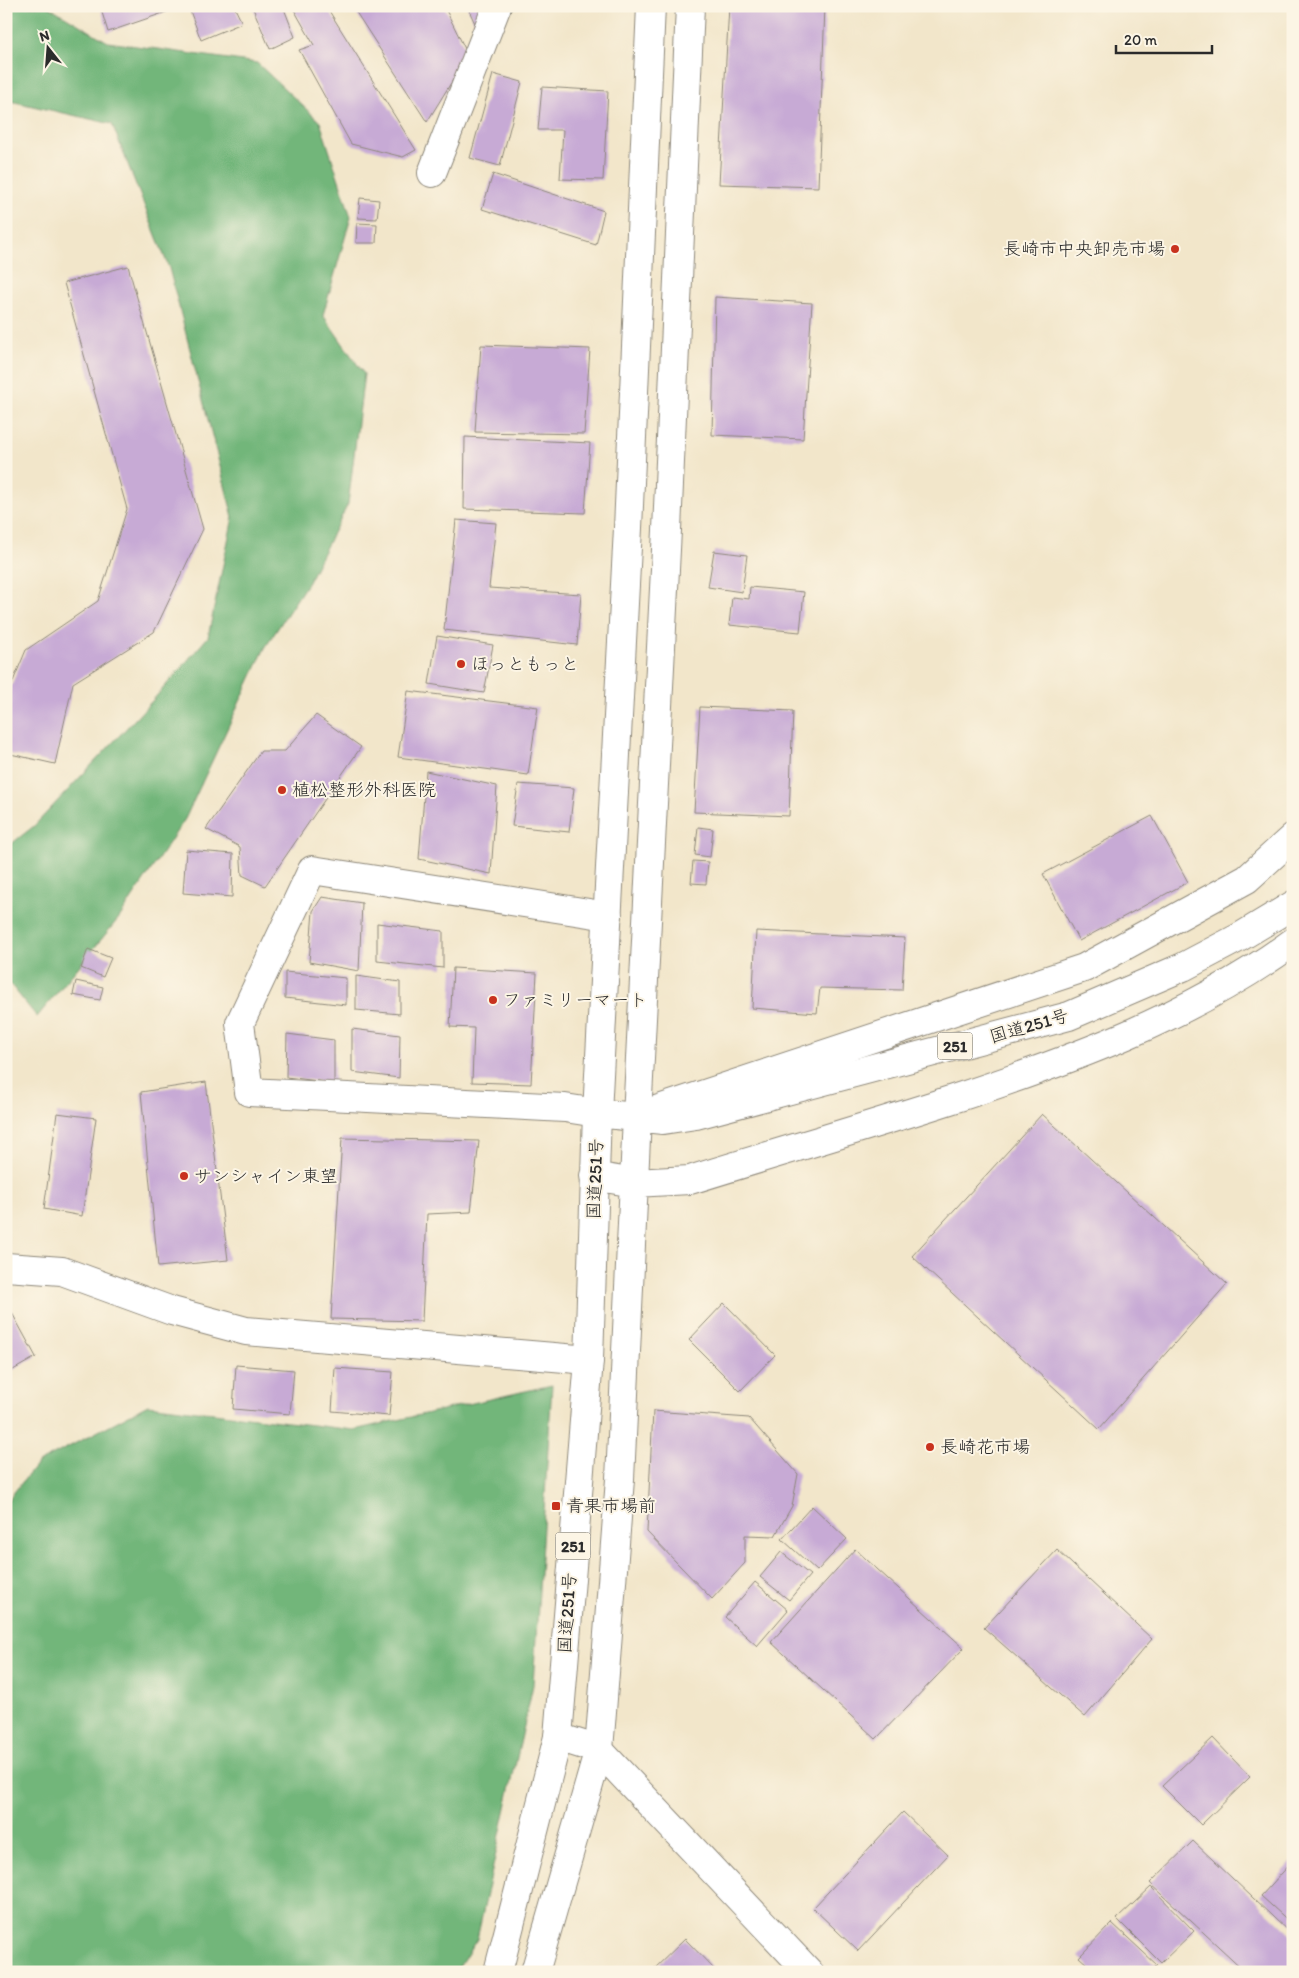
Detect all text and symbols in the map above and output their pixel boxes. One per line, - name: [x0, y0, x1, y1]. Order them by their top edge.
- north arrow: [22, 22, 72, 72]
- scale bar: [1116, 22, 1213, 54]
- text: N: [37, 27, 51, 46]
- text: 20 m: [1124, 31, 1158, 49]
- place label: 長崎市中央卸売市場: [1003, 238, 1165, 260]
- marker: 長崎市中央卸売市場: [1169, 243, 1181, 255]
- place label: ほっともっと: [471, 653, 579, 675]
- marker: ほっともっと: [455, 658, 467, 670]
- place label: 植松整形外科医院: [292, 779, 436, 801]
- marker: 植松整形外科医院: [276, 784, 288, 796]
- place label: ファミリーマート: [503, 989, 647, 1011]
- marker: ファミリーマート: [487, 994, 499, 1006]
- street label: 国道251号: [987, 1004, 1071, 1048]
- road number: 251: [938, 1032, 972, 1060]
- street label: 国道251号: [583, 1138, 607, 1220]
- place label: サンシャイン東望: [194, 1165, 338, 1187]
- marker: サンシャイン東望: [178, 1170, 190, 1182]
- place label: 長崎花市場: [940, 1436, 1030, 1458]
- marker: 長崎花市場: [924, 1441, 936, 1453]
- place label: 青果市場前: [566, 1495, 656, 1517]
- marker: 青果市場前: [550, 1500, 562, 1512]
- road number: 251: [556, 1532, 590, 1560]
- street label: 国道251号: [553, 1572, 581, 1654]

